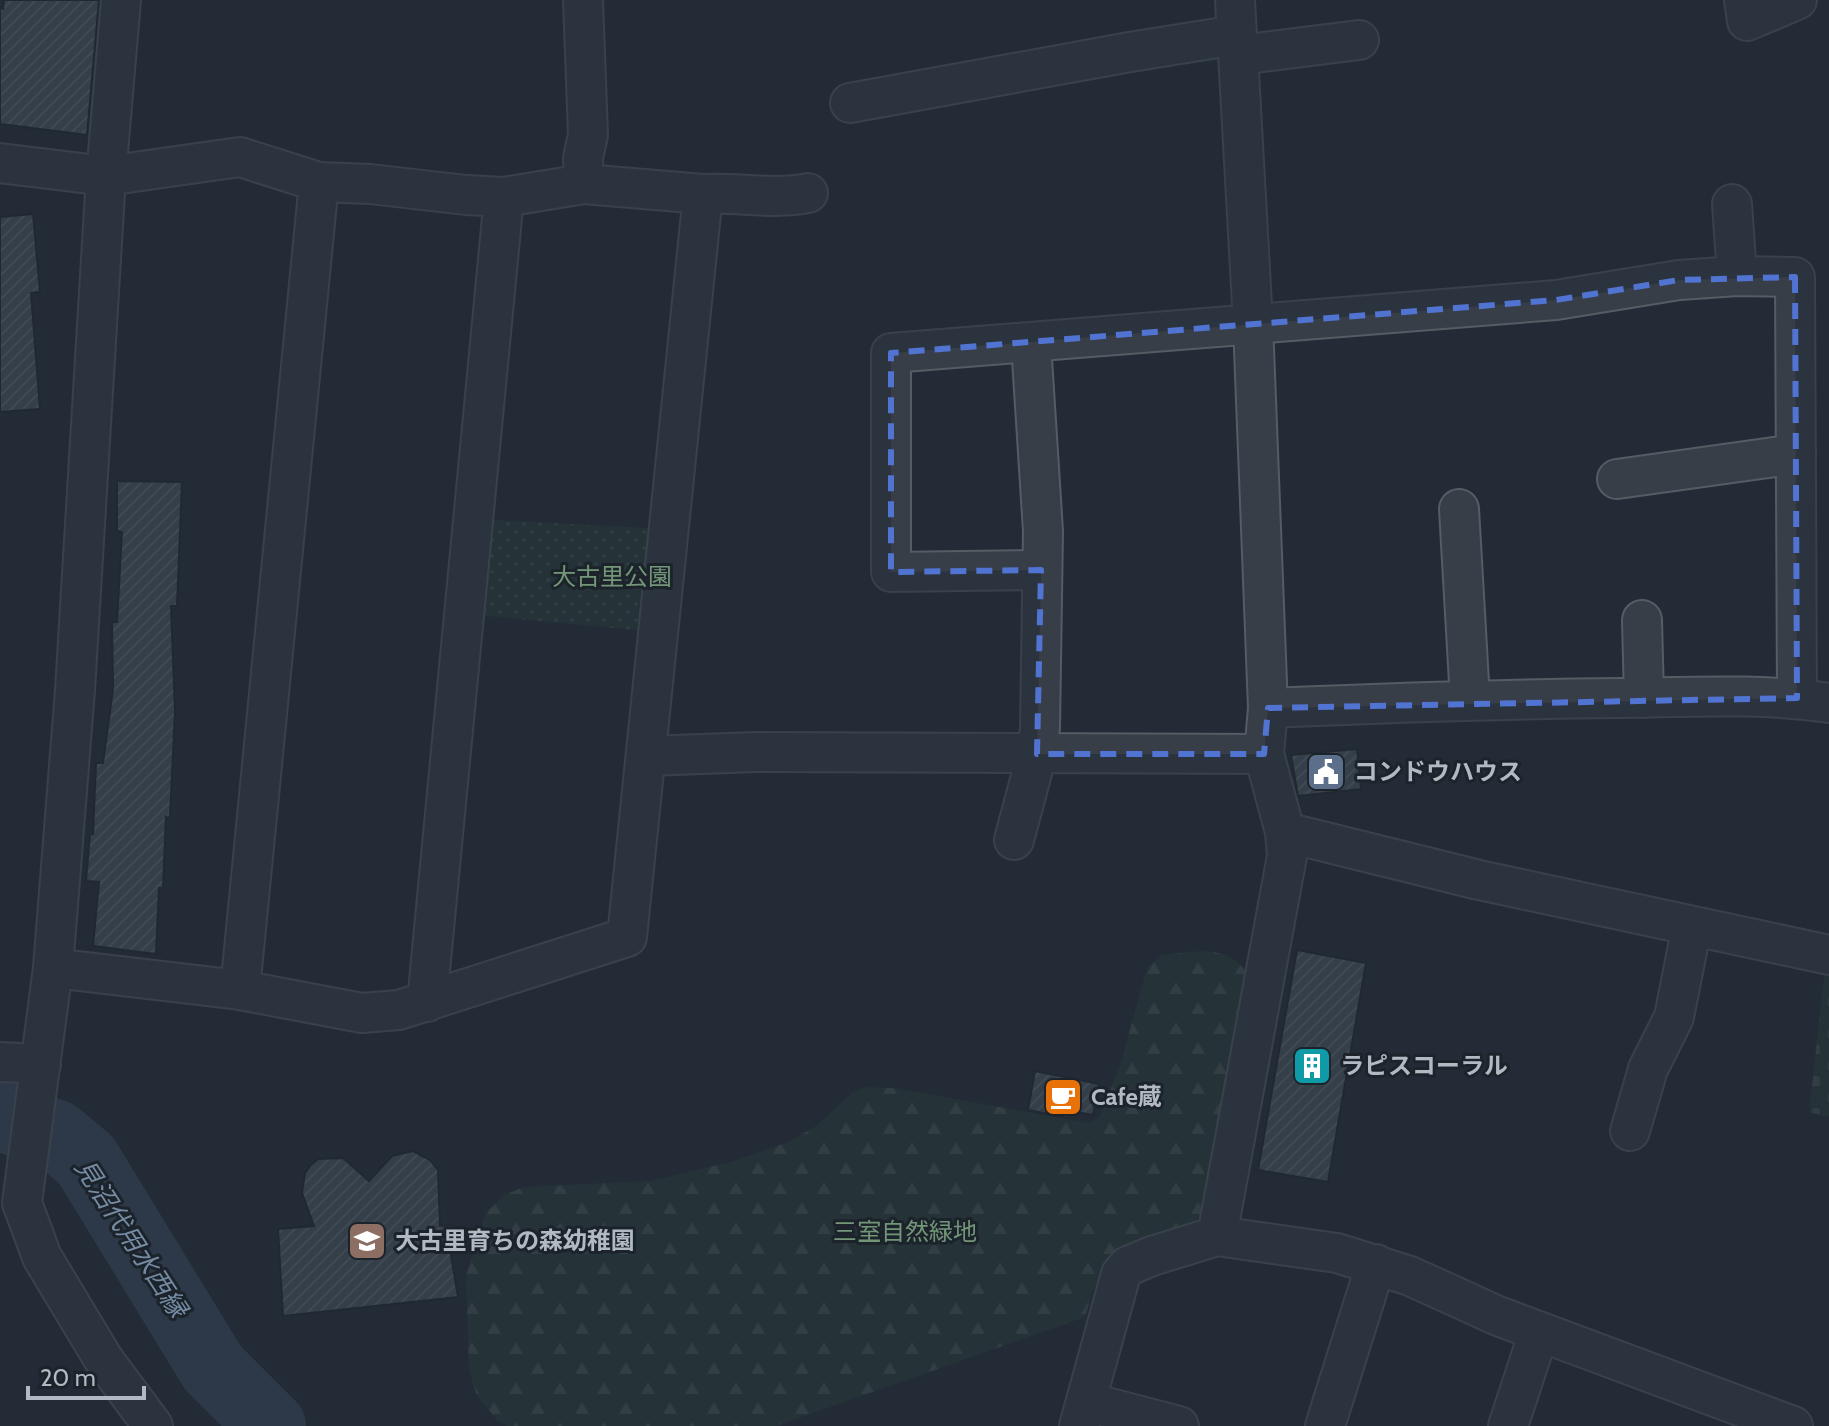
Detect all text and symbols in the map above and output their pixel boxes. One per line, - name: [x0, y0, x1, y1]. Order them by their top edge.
- park label: 大古里公園: [552, 562, 672, 591]
- public building icon: コンドウハウス: [1305, 751, 1347, 793]
- place label: コンドウハウス: [1354, 757, 1522, 786]
- building icon: ラピスコーラル: [1291, 1045, 1333, 1087]
- place label: ラピスコーラル: [1340, 1051, 1508, 1080]
- cafe icon: Cafe蔵: [1042, 1076, 1084, 1118]
- place label: Cafe蔵: [1091, 1082, 1162, 1111]
- water label: 見沼代用水西縁: [68, 1153, 196, 1326]
- park label: 三室自然緑地: [833, 1217, 977, 1246]
- school or university icon: 大古里育ちの森幼稚園: [346, 1220, 388, 1262]
- place label: 大古里育ちの森幼稚園: [395, 1226, 635, 1255]
- scale bar: [28, 1350, 144, 1400]
- text: 20 m: [40, 1363, 96, 1392]

